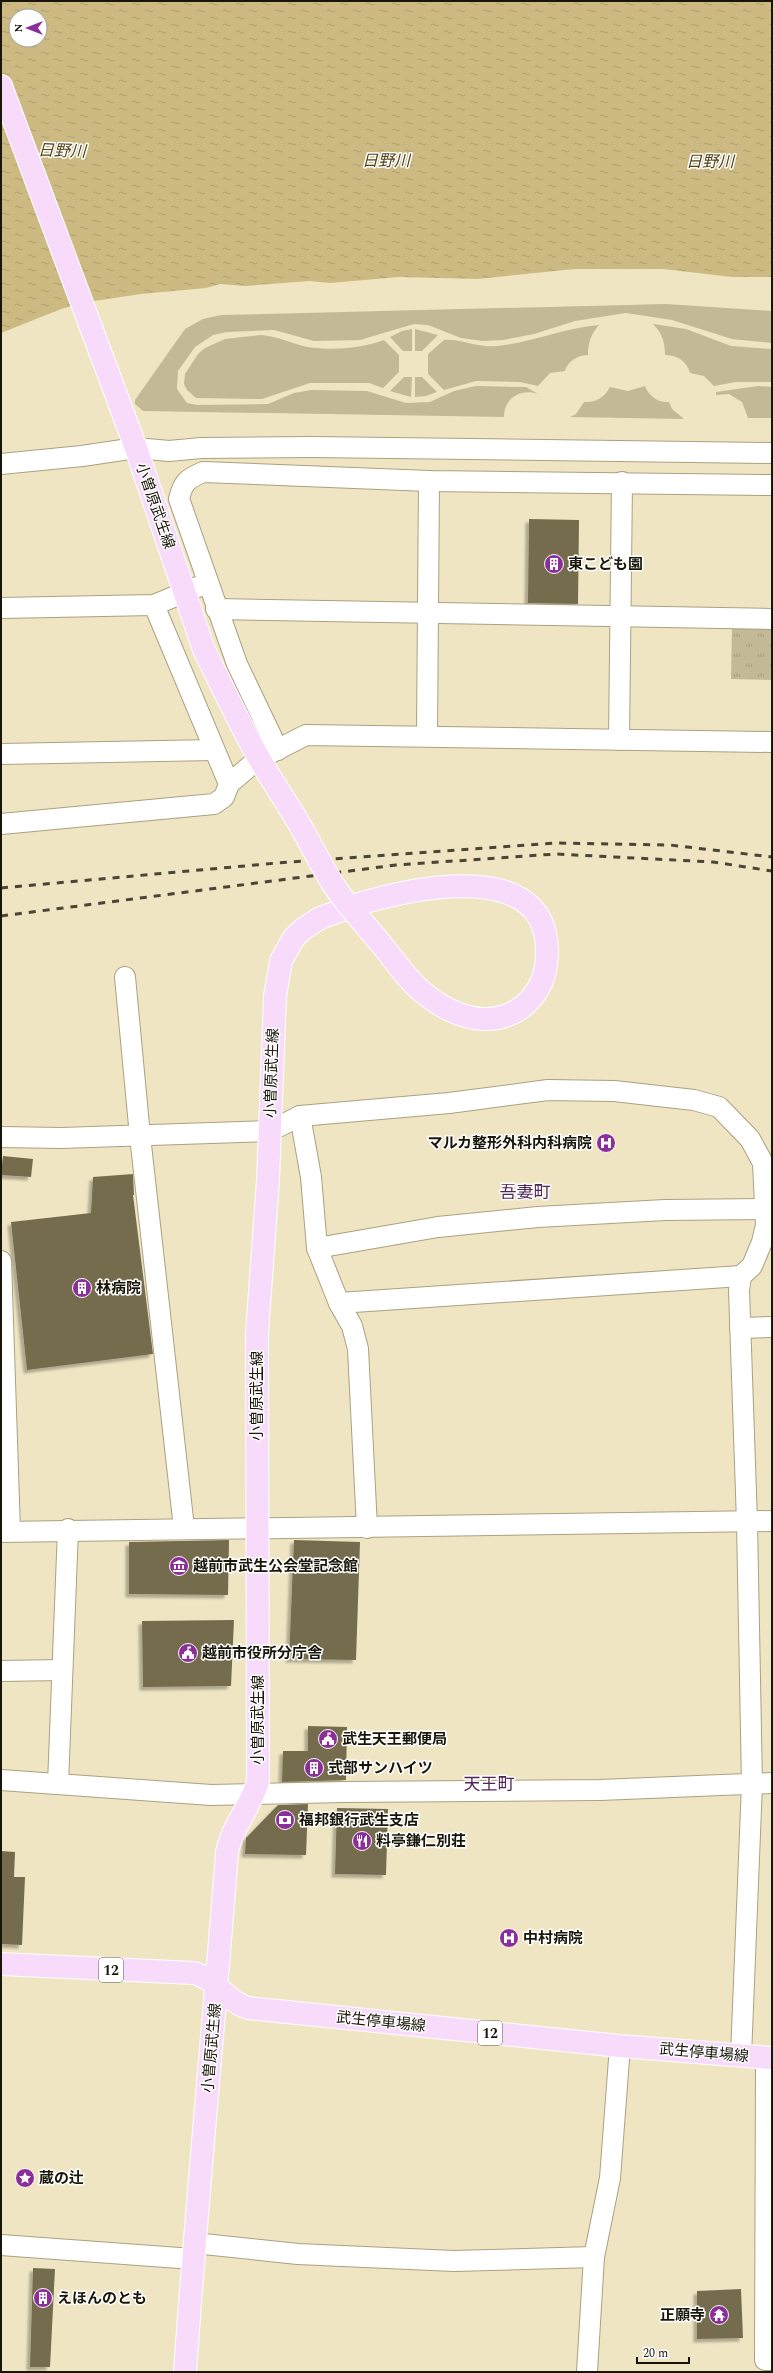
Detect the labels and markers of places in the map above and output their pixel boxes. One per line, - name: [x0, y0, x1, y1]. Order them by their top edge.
- building icon: 東こども園: [543, 553, 565, 575]
- place label: 東こども園: [568, 553, 643, 576]
- place label: マルカ整形外科内科病院: [427, 1132, 592, 1155]
- hospital icon: マルカ整形外科内科病院: [595, 1132, 617, 1154]
- building icon: 林病院: [71, 1277, 93, 1299]
- place label: 林病院: [96, 1277, 141, 1300]
- museum icon: 越前市武生公会堂記念館: [168, 1555, 190, 1577]
- place label: 越前市武生公会堂記念館: [193, 1555, 358, 1578]
- public building icon: 越前市役所分庁舎: [177, 1642, 199, 1664]
- place label: 越前市役所分庁舎: [202, 1642, 323, 1665]
- public building icon: 武生天王郵便局: [317, 1728, 339, 1750]
- place label: 武生天王郵便局: [342, 1728, 447, 1751]
- building icon: 式部サンハイツ: [303, 1757, 325, 1779]
- place label: 式部サンハイツ: [328, 1757, 433, 1780]
- bank icon: 福邦銀行武生支店: [274, 1809, 296, 1831]
- place label: 福邦銀行武生支店: [298, 1809, 419, 1832]
- restaurant icon: 料亭鎌仁別荘: [351, 1830, 373, 1852]
- place label: 料亭鎌仁別荘: [376, 1830, 466, 1853]
- hospital icon: 中村病院: [498, 1927, 520, 1949]
- place label: 中村病院: [523, 1927, 583, 1950]
- place icon: 蔵の辻: [14, 2167, 36, 2189]
- place label: 蔵の辻: [39, 2167, 84, 2190]
- building icon: えほんのとも: [32, 2287, 54, 2309]
- place label: えほんのとも: [57, 2287, 147, 2310]
- place label: 正願寺: [660, 2304, 705, 2327]
- temple icon: 正願寺: [708, 2304, 730, 2326]

